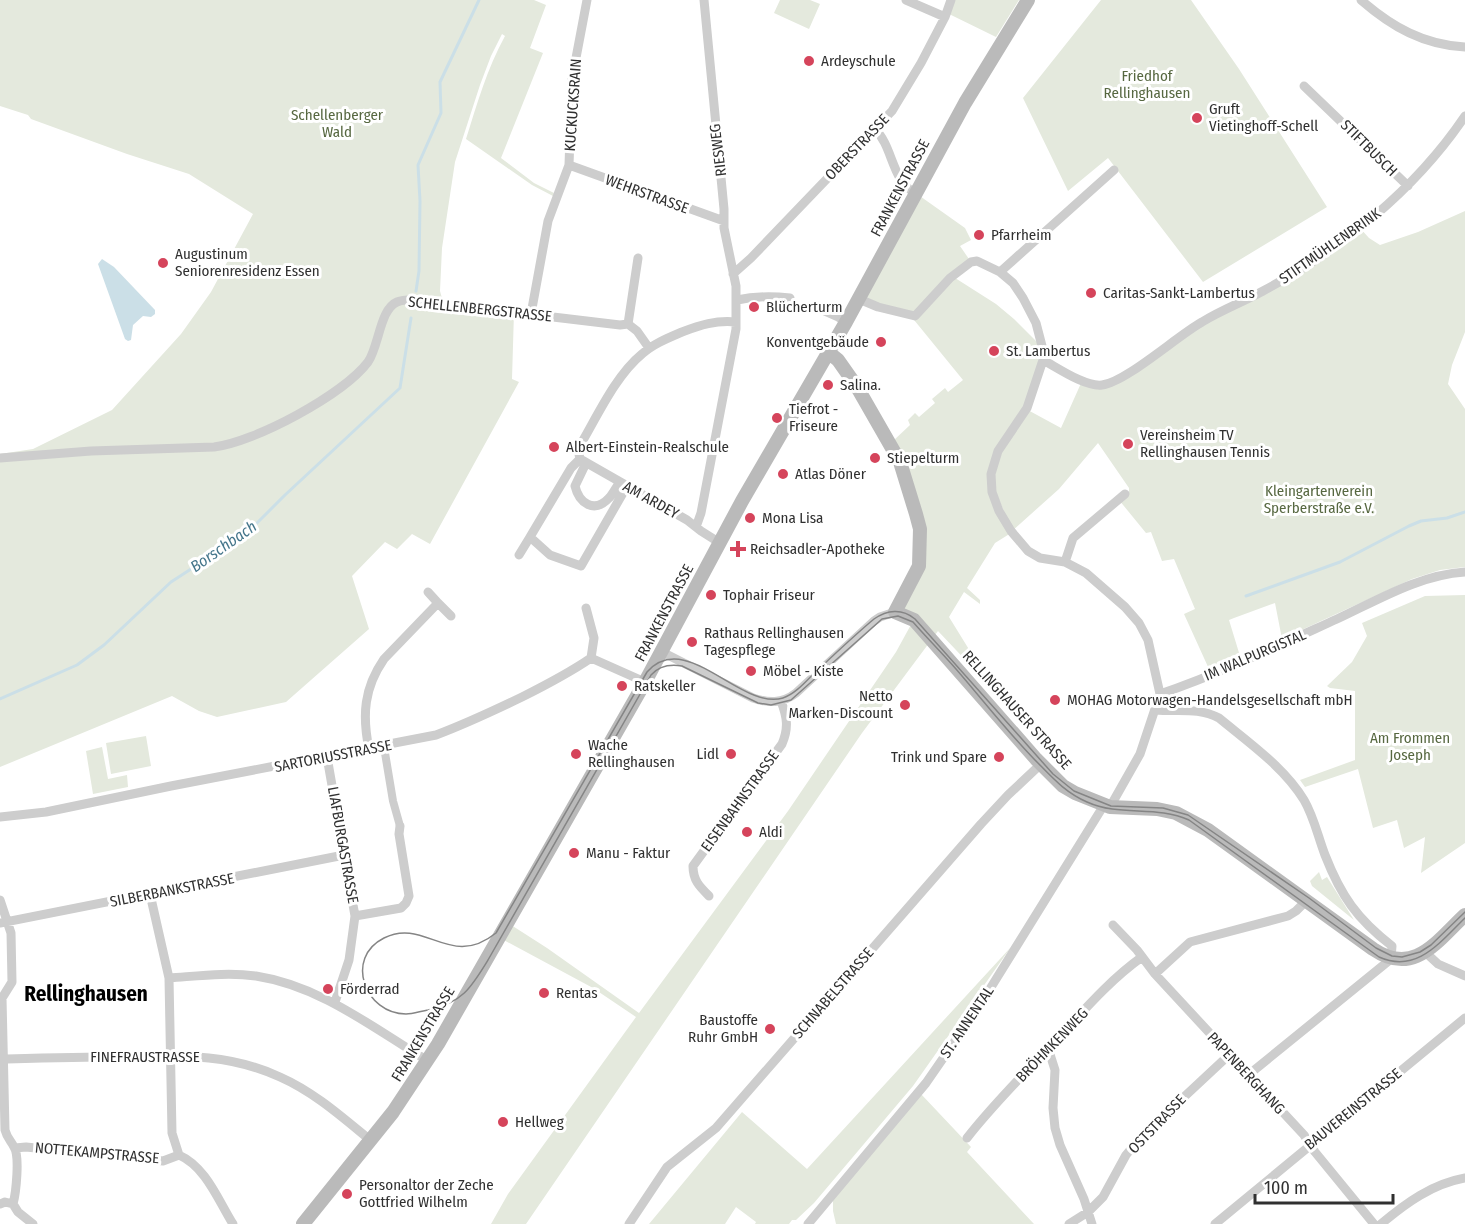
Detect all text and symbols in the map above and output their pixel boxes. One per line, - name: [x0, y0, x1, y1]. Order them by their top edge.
- place label: Ardeyschule: [821, 52, 896, 70]
- marker: Ardeyschule: [802, 54, 816, 68]
- street label: KUCKUCKSRAIN: [561, 58, 585, 152]
- park label: Friedhof Rellinghausen: [1104, 67, 1190, 102]
- place label: Gruft Vietinghoff-Schell: [1209, 100, 1318, 135]
- park label: Schellenberger Wald: [291, 106, 384, 141]
- street label: OBERSTRASSE: [821, 110, 893, 184]
- marker: Gruft Vietinghoff-Schell: [1190, 111, 1204, 125]
- street label: STIFTBUSCH: [1337, 116, 1401, 180]
- street label: RIESWEG: [706, 123, 730, 177]
- street label: FRANKENSTRASSE: [867, 136, 933, 240]
- street label: WEHRSTRASSE: [603, 171, 691, 217]
- street label: STIFTMÜHLENBRINK: [1276, 204, 1384, 288]
- place label: Pfarrheim: [991, 226, 1052, 244]
- marker: Pfarrheim: [972, 228, 986, 242]
- place label: Augustinum Seniorenresidenz Essen: [175, 245, 320, 280]
- marker: Augustinum Seniorenresidenz Essen: [156, 256, 170, 270]
- place label: Caritas-Sankt-Lambertus: [1103, 284, 1255, 302]
- marker: Caritas-Sankt-Lambertus: [1084, 286, 1098, 300]
- street label: SCHELLENBERGSTRASSE: [407, 293, 553, 325]
- place label: Blücherturm: [766, 298, 843, 316]
- marker: Blücherturm: [747, 300, 761, 314]
- place label: Konventgebäude: [766, 333, 869, 351]
- marker: Konventgebäude: [874, 335, 888, 349]
- place label: St. Lambertus: [1006, 342, 1090, 360]
- marker: St. Lambertus: [987, 344, 1001, 358]
- place label: Salina.: [840, 376, 881, 394]
- marker: Salina.: [821, 378, 835, 392]
- place label: Tiefrot - Friseure: [789, 400, 838, 435]
- marker: Tiefrot - Friseure: [770, 411, 784, 425]
- place label: Vereinsheim TV Rellinghausen Tennis: [1140, 426, 1270, 461]
- marker: Vereinsheim TV Rellinghausen Tennis: [1121, 437, 1135, 451]
- place label: Albert-Einstein-Realschule: [566, 438, 729, 456]
- marker: Albert-Einstein-Realschule: [547, 440, 561, 454]
- place label: Stiepelturm: [887, 449, 959, 467]
- marker: Stiepelturm: [868, 451, 882, 465]
- place label: Atlas Döner: [795, 465, 867, 483]
- marker: Atlas Döner: [776, 467, 790, 481]
- street label: AM ARDEY: [620, 477, 683, 523]
- park label: Kleingartenverein Sperberstraße e.V.: [1264, 482, 1374, 517]
- place label: Mona Lisa: [762, 509, 823, 527]
- marker: Mona Lisa: [743, 511, 757, 525]
- water label: Borschbach: [187, 517, 260, 576]
- place label: Reichsadler-Apotheke: [750, 540, 885, 558]
- marker: Reichsadler-Apotheke: [731, 542, 745, 556]
- street label: FRANKENSTRASSE: [631, 561, 697, 665]
- place label: Tophair Friseur: [723, 586, 816, 604]
- marker: Tophair Friseur: [704, 588, 718, 602]
- place label: Rathaus Rellinghausen Tagespflege: [704, 624, 844, 659]
- street label: IM WALPURGISTAL: [1201, 625, 1309, 685]
- marker: Rathaus Rellinghausen Tagespflege: [685, 635, 699, 649]
- street label: RELLINGHAUSER STRASSE: [959, 647, 1075, 773]
- place label: Möbel - Kiste: [763, 662, 844, 680]
- marker: Möbel - Kiste: [744, 664, 758, 678]
- place label: Ratskeller: [634, 677, 696, 695]
- marker: Ratskeller: [615, 679, 629, 693]
- place label: Netto Marken-Discount: [788, 687, 893, 722]
- place label: MOHAG Motorwagen-Handelsgesellschaft mbH: [1067, 691, 1353, 709]
- marker: MOHAG Motorwagen-Handelsgesellschaft mbH: [1048, 693, 1062, 707]
- marker: Netto Marken-Discount: [898, 698, 912, 712]
- park label: Am Frommen Joseph: [1370, 729, 1450, 764]
- street label: SARTORIUSSTRASSE: [273, 736, 393, 776]
- place label: Wache Rellinghausen: [588, 736, 675, 771]
- place label: Lidl: [697, 745, 719, 763]
- marker: Wache Rellinghausen: [569, 747, 583, 761]
- street label: EISENBAHNSTRASSE: [697, 747, 783, 855]
- marker: Lidl: [724, 747, 738, 761]
- place label: Trink und Spare: [891, 748, 987, 766]
- marker: Trink und Spare: [992, 750, 1006, 764]
- street label: LIAFBURGASTRASSE: [324, 785, 362, 905]
- place label: Aldi: [759, 823, 783, 841]
- marker: Aldi: [740, 825, 754, 839]
- place label: Manu - Faktur: [586, 844, 671, 862]
- marker: Manu - Faktur: [567, 846, 581, 860]
- street label: SILBERBANKSTRASSE: [108, 869, 236, 911]
- street label: SCHNABELSTRASSE: [789, 944, 877, 1042]
- place label: Förderrad: [340, 980, 400, 998]
- district label: Rellinghausen: [24, 981, 148, 1007]
- marker: Förderrad: [321, 982, 335, 996]
- street label: ST. ANNENTAL: [936, 982, 998, 1061]
- street label: FRANKENSTRASSE: [388, 983, 458, 1085]
- place label: Rentas: [556, 984, 598, 1002]
- marker: Rentas: [537, 986, 551, 1000]
- street label: BRÖHMKENWEG: [1012, 1004, 1092, 1086]
- place label: Baustoffe Ruhr GmbH: [688, 1011, 758, 1046]
- marker: Baustoffe Ruhr GmbH: [763, 1022, 777, 1036]
- street label: PAPENBERGHANG: [1203, 1028, 1289, 1118]
- street label: FINEFRAUSTRASSE: [90, 1048, 200, 1066]
- street label: BAUVEREINSTRASSE: [1301, 1064, 1405, 1154]
- street label: OSTSTRASSE: [1124, 1091, 1190, 1157]
- place label: Hellweg: [515, 1113, 564, 1131]
- marker: Hellweg: [496, 1115, 510, 1129]
- street label: NOTTEKAMPSTRASSE: [34, 1139, 160, 1167]
- scale bar: [1255, 1167, 1393, 1205]
- place label: Personaltor der Zeche Gottfried Wilhelm: [359, 1176, 494, 1211]
- text: 100 m: [1264, 1177, 1308, 1199]
- marker: Personaltor der Zeche Gottfried Wilhelm: [340, 1187, 354, 1201]

